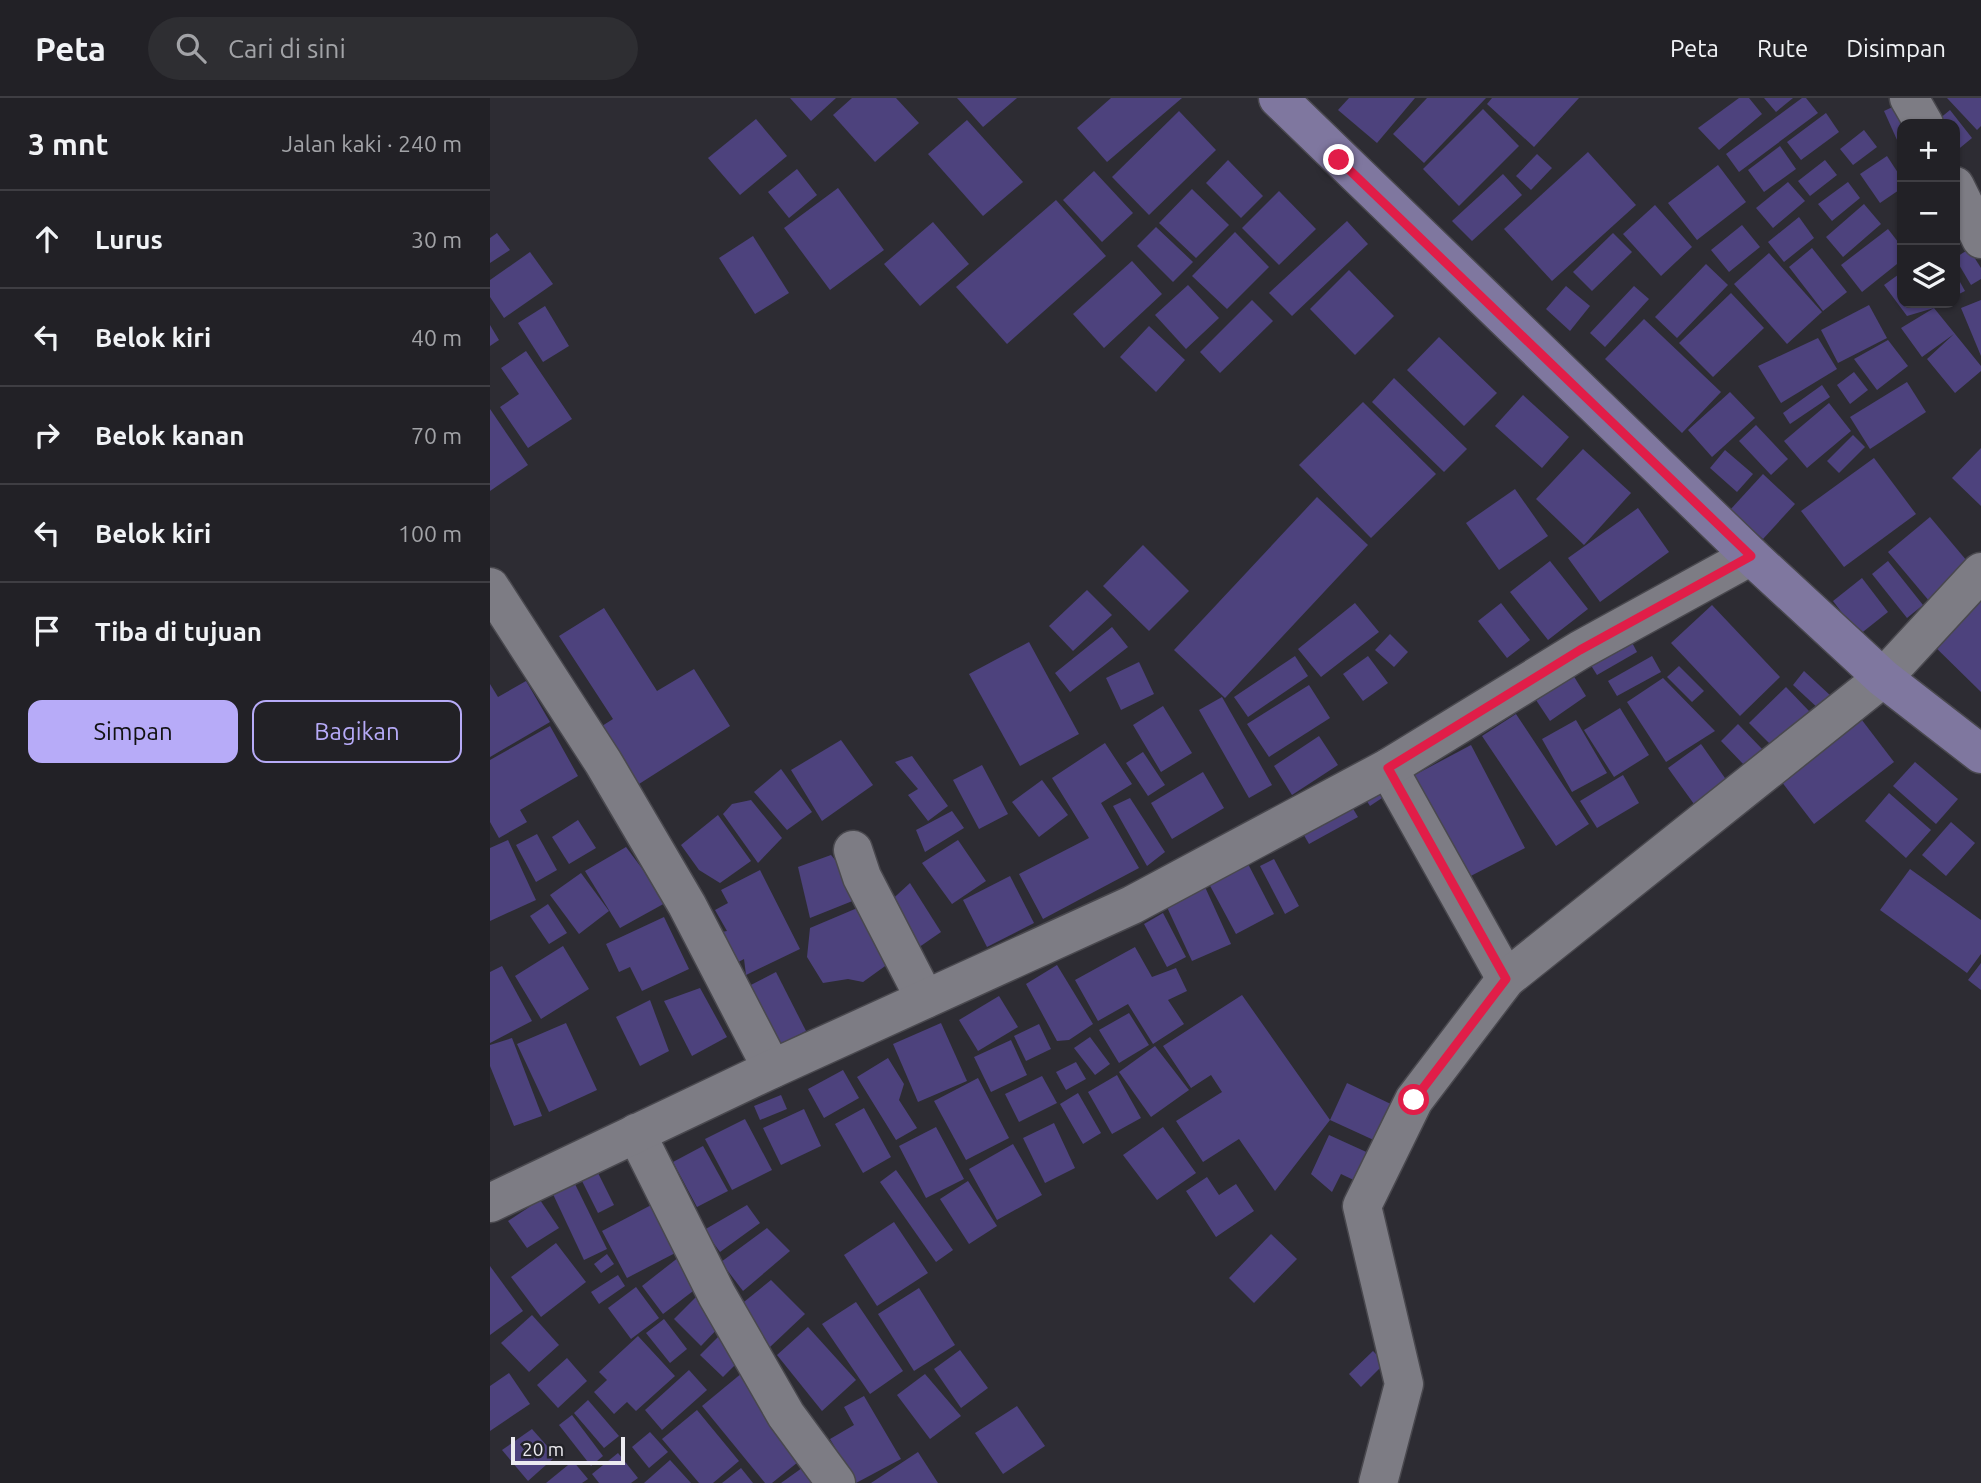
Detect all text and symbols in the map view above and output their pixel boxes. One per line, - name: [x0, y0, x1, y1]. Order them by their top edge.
- search box: [148, 17, 638, 80]
- icon: search: [172, 29, 210, 67]
- text: Peta: [35, 30, 106, 67]
- text: Cari di sini: [228, 34, 346, 63]
- text: Peta: [1670, 35, 1719, 62]
- text: Rute: [1757, 35, 1808, 62]
- text: Disimpan: [1846, 35, 1946, 62]
- map controls: [1897, 119, 1960, 308]
- button: +: [1897, 119, 1960, 182]
- text: 3 mnt: [28, 127, 108, 161]
- text: Jalan kaki · 240 m: [282, 131, 462, 156]
- route end: [1323, 144, 1354, 175]
- button: −: [1897, 182, 1960, 245]
- icon: ahead: [28, 220, 66, 258]
- text: Lurus: [95, 225, 163, 254]
- text: 30 m: [411, 227, 462, 252]
- button: layers: [1897, 245, 1960, 308]
- icon: left: [28, 318, 66, 356]
- text: Belok kiri: [95, 323, 211, 352]
- text: 40 m: [411, 325, 462, 350]
- icon: right: [28, 416, 66, 454]
- text: Belok kanan: [95, 421, 245, 450]
- text: 70 m: [411, 423, 462, 448]
- icon: left: [28, 514, 66, 552]
- text: Belok kiri: [95, 519, 211, 548]
- text: 100 m: [398, 521, 462, 546]
- icon: arrive: [28, 612, 66, 650]
- text: Tiba di tujuan: [95, 617, 262, 646]
- button: Simpan: [28, 700, 238, 763]
- button: Bagikan: [252, 700, 462, 763]
- route start: [1398, 1084, 1429, 1115]
- scale bar: [511, 1434, 625, 1466]
- text: 20 m: [522, 1438, 564, 1460]

